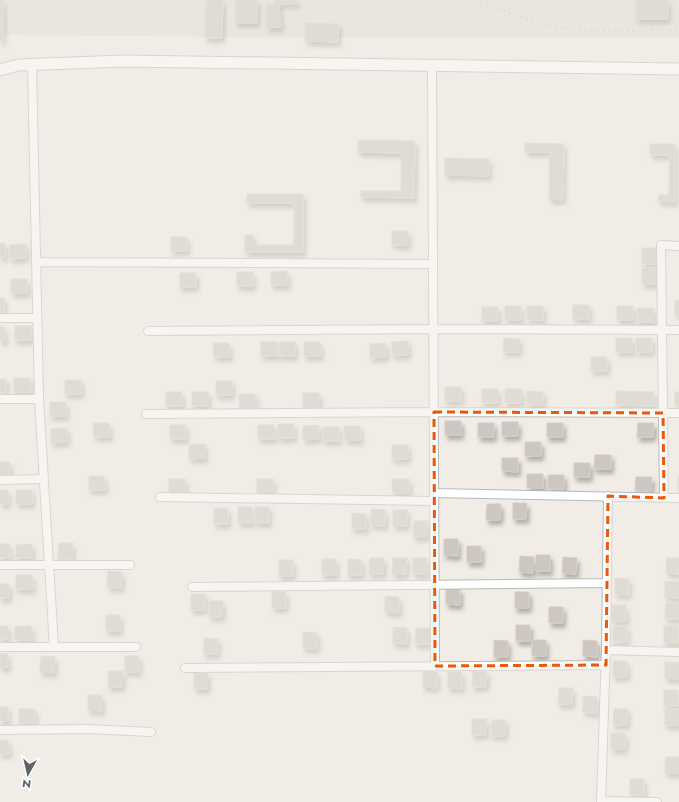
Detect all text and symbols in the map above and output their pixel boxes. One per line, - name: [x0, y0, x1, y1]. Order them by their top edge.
- north arrow: [8, 754, 48, 794]
- text: N: [21, 775, 32, 792]

